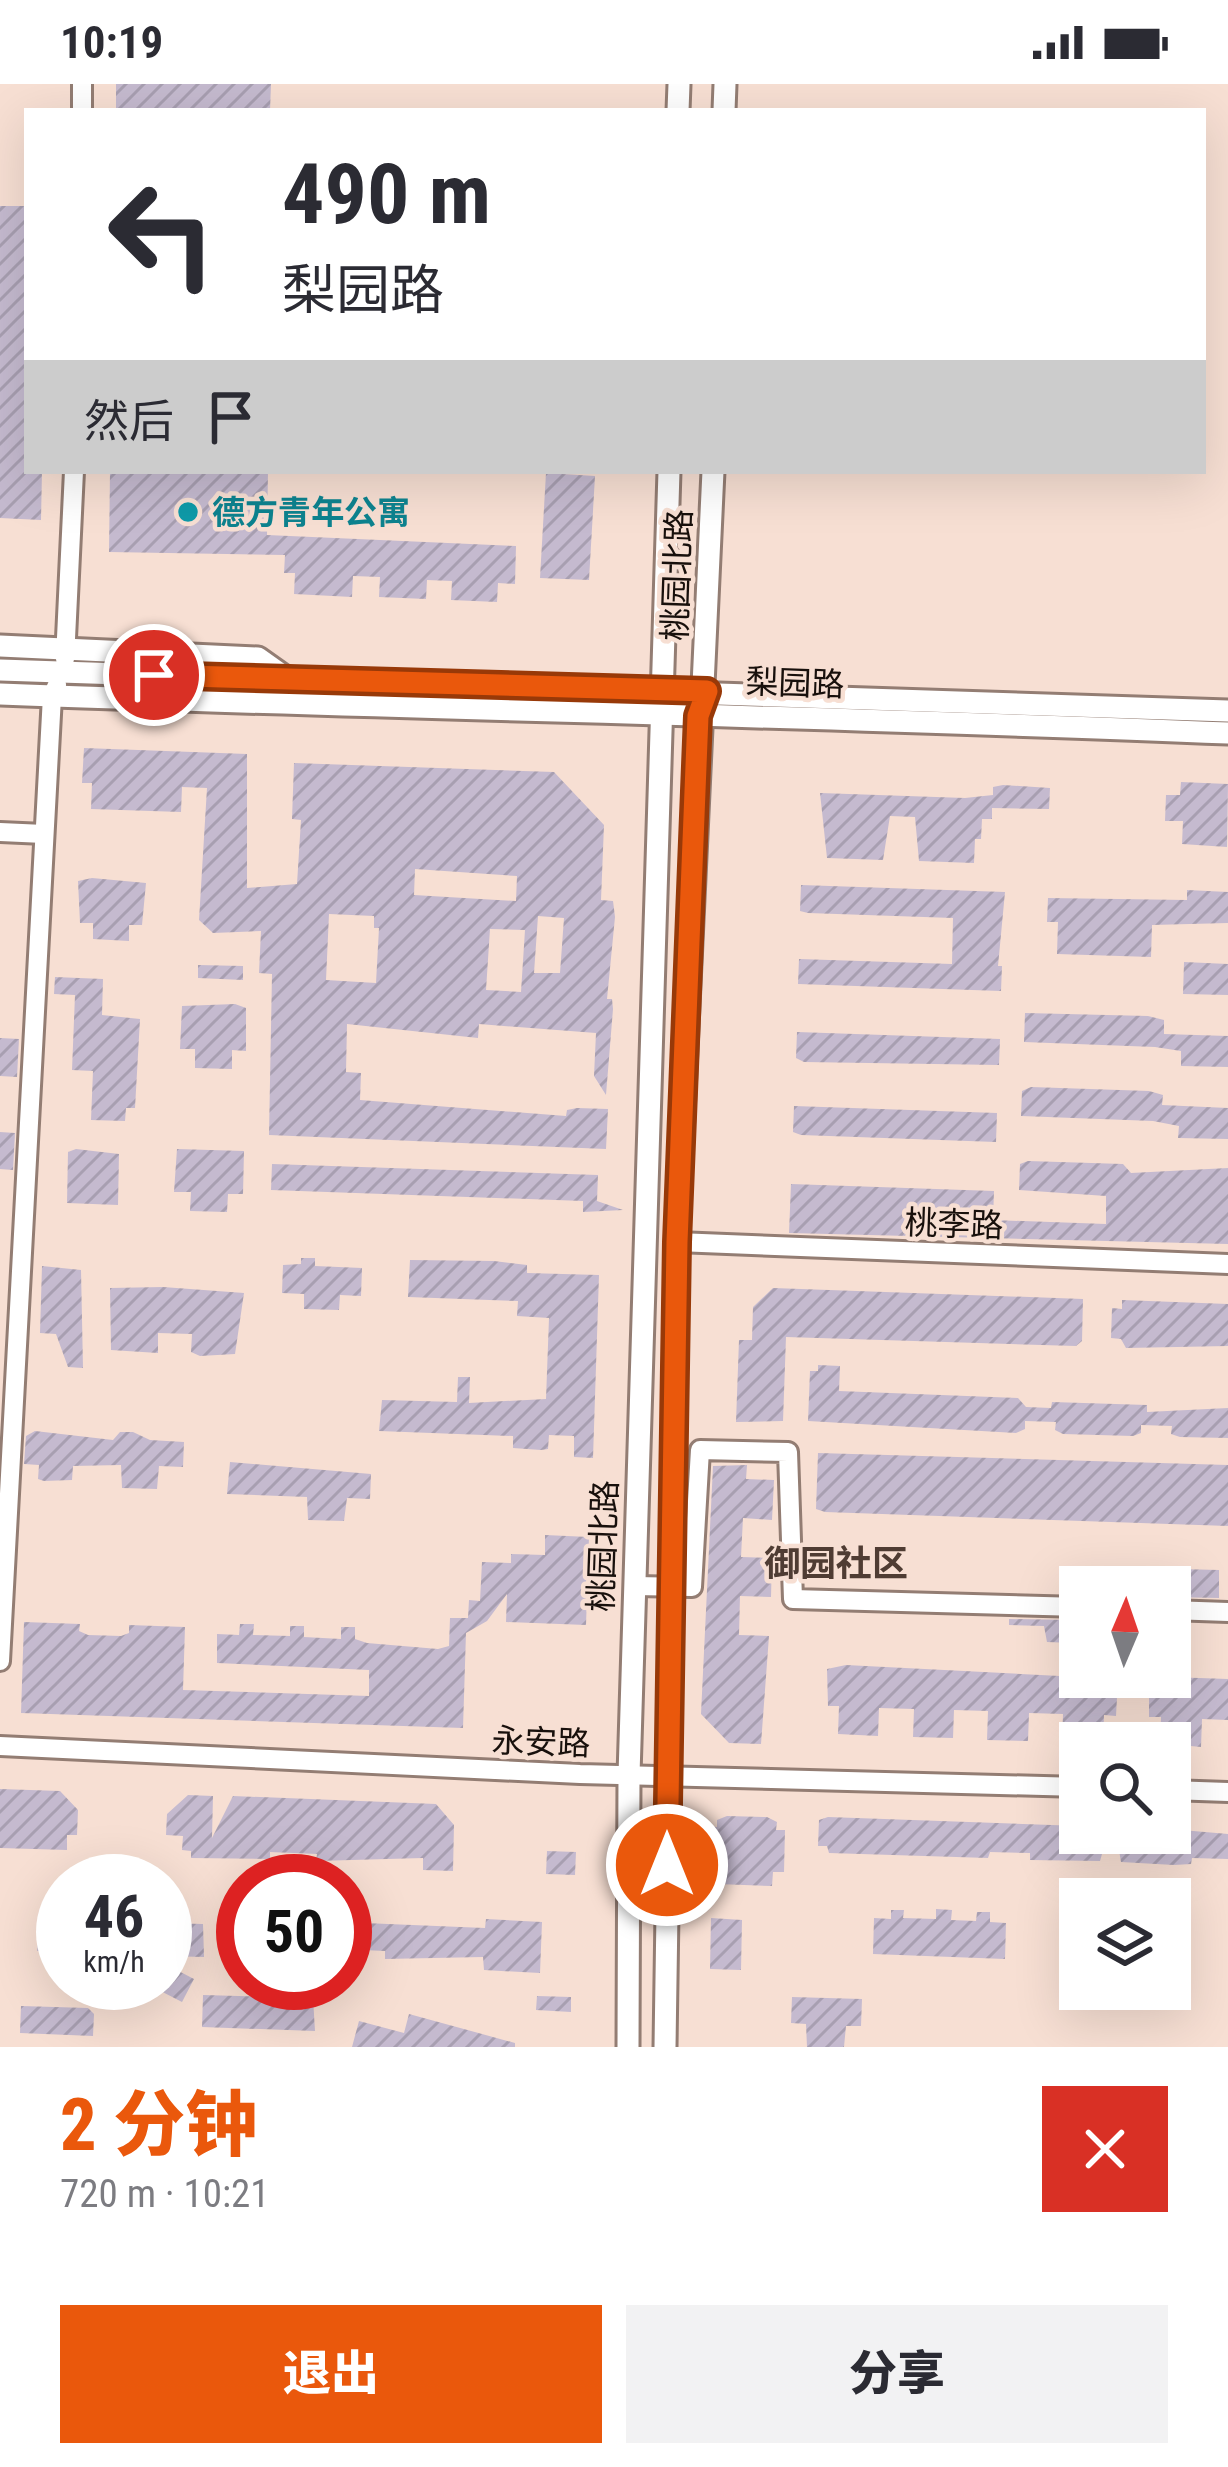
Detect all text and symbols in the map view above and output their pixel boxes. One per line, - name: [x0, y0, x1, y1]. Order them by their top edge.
- text: 10:19: [60, 16, 163, 69]
- text: 490 m: [282, 145, 491, 244]
- icon: left: [84, 156, 240, 312]
- text: 梨园路: [282, 259, 444, 322]
- icon: arrive: [198, 384, 264, 450]
- text: 然后: [84, 395, 174, 448]
- place label: 德方青年公寓: [212, 493, 410, 532]
- marker: 德方青年公寓: [175, 499, 201, 525]
- street label: 桃园北路: [655, 508, 699, 642]
- pin: [103, 624, 205, 726]
- icon: arrive: [121, 642, 187, 708]
- street label: 梨园路: [745, 662, 845, 704]
- street label: 桃李路: [904, 1203, 1004, 1245]
- street label: 桃园北路: [581, 1479, 625, 1613]
- district label: 御园社区: [764, 1543, 908, 1585]
- north arrow: [1059, 1566, 1191, 1698]
- map controls: [1059, 1566, 1191, 2010]
- street label: 永安路: [491, 1721, 591, 1763]
- button: search: [1059, 1722, 1191, 1854]
- position arrow: [604, 1802, 730, 1928]
- speed limit sign: 50: [216, 1854, 372, 2010]
- button: layers: [1059, 1878, 1191, 2010]
- text: 46: [84, 1881, 144, 1952]
- text: km/h: [83, 1944, 145, 1979]
- text: 2 分钟: [60, 2083, 257, 2168]
- button: close: [1042, 2086, 1168, 2212]
- text: 720 m · 10:21: [60, 2171, 270, 2217]
- button: 退出: [60, 2305, 602, 2443]
- button: 分享: [626, 2305, 1168, 2443]

